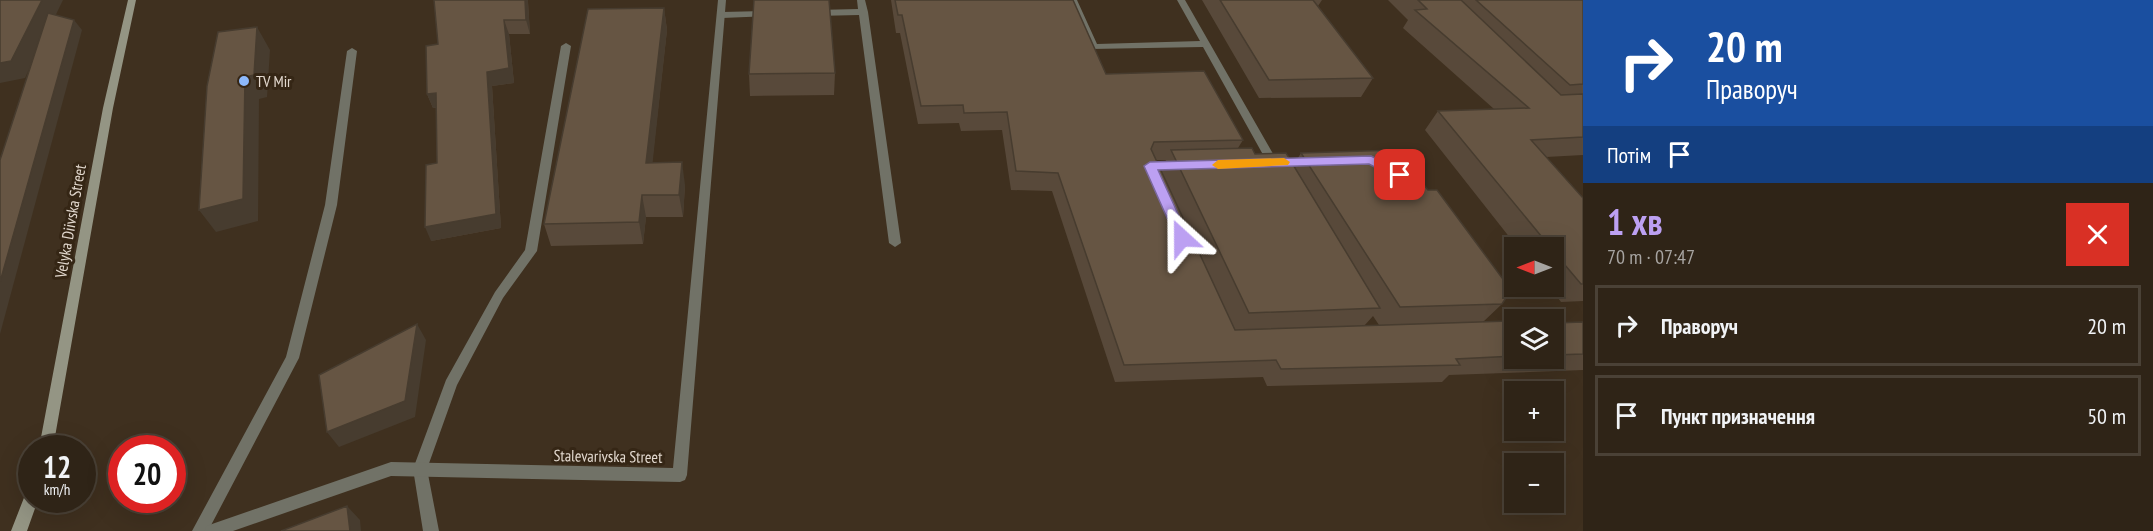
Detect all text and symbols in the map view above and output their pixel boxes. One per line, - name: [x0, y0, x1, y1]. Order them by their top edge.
- text: 20 m: [1706, 19, 1783, 74]
- icon: right: [1607, 24, 1685, 102]
- place label: TV Mir: [256, 71, 292, 91]
- text: Праворуч: [1706, 72, 1798, 106]
- marker: TV Mir: [237, 74, 251, 88]
- icon: arrive: [1663, 138, 1696, 171]
- text: Потім: [1607, 141, 1651, 169]
- pin: [1374, 149, 1425, 200]
- icon: arrive: [1383, 158, 1416, 191]
- street label: Velyka Diivska Street: [50, 162, 90, 280]
- text: 1 хв: [1607, 198, 1662, 245]
- button: close: [2066, 203, 2129, 266]
- position arrow: [1150, 206, 1214, 270]
- north arrow: [1504, 237, 1564, 297]
- map controls: [1504, 237, 1564, 513]
- text: 70 m · 07:47: [1607, 244, 1695, 270]
- button: layers: [1504, 309, 1564, 369]
- icon: right: [1610, 309, 1643, 342]
- text: Праворуч: [1661, 312, 1738, 340]
- text: 20 m: [2087, 312, 2126, 340]
- button: +: [1504, 381, 1564, 441]
- icon: arrive: [1610, 399, 1643, 432]
- text: Пункт призначення: [1661, 402, 1815, 430]
- text: 50 m: [2087, 402, 2126, 430]
- speed limit sign: 20: [108, 435, 186, 513]
- street label: Stalevarivska Street: [553, 445, 663, 467]
- text: 12: [43, 447, 71, 486]
- button: −: [1504, 453, 1564, 513]
- text: km/h: [44, 480, 70, 499]

